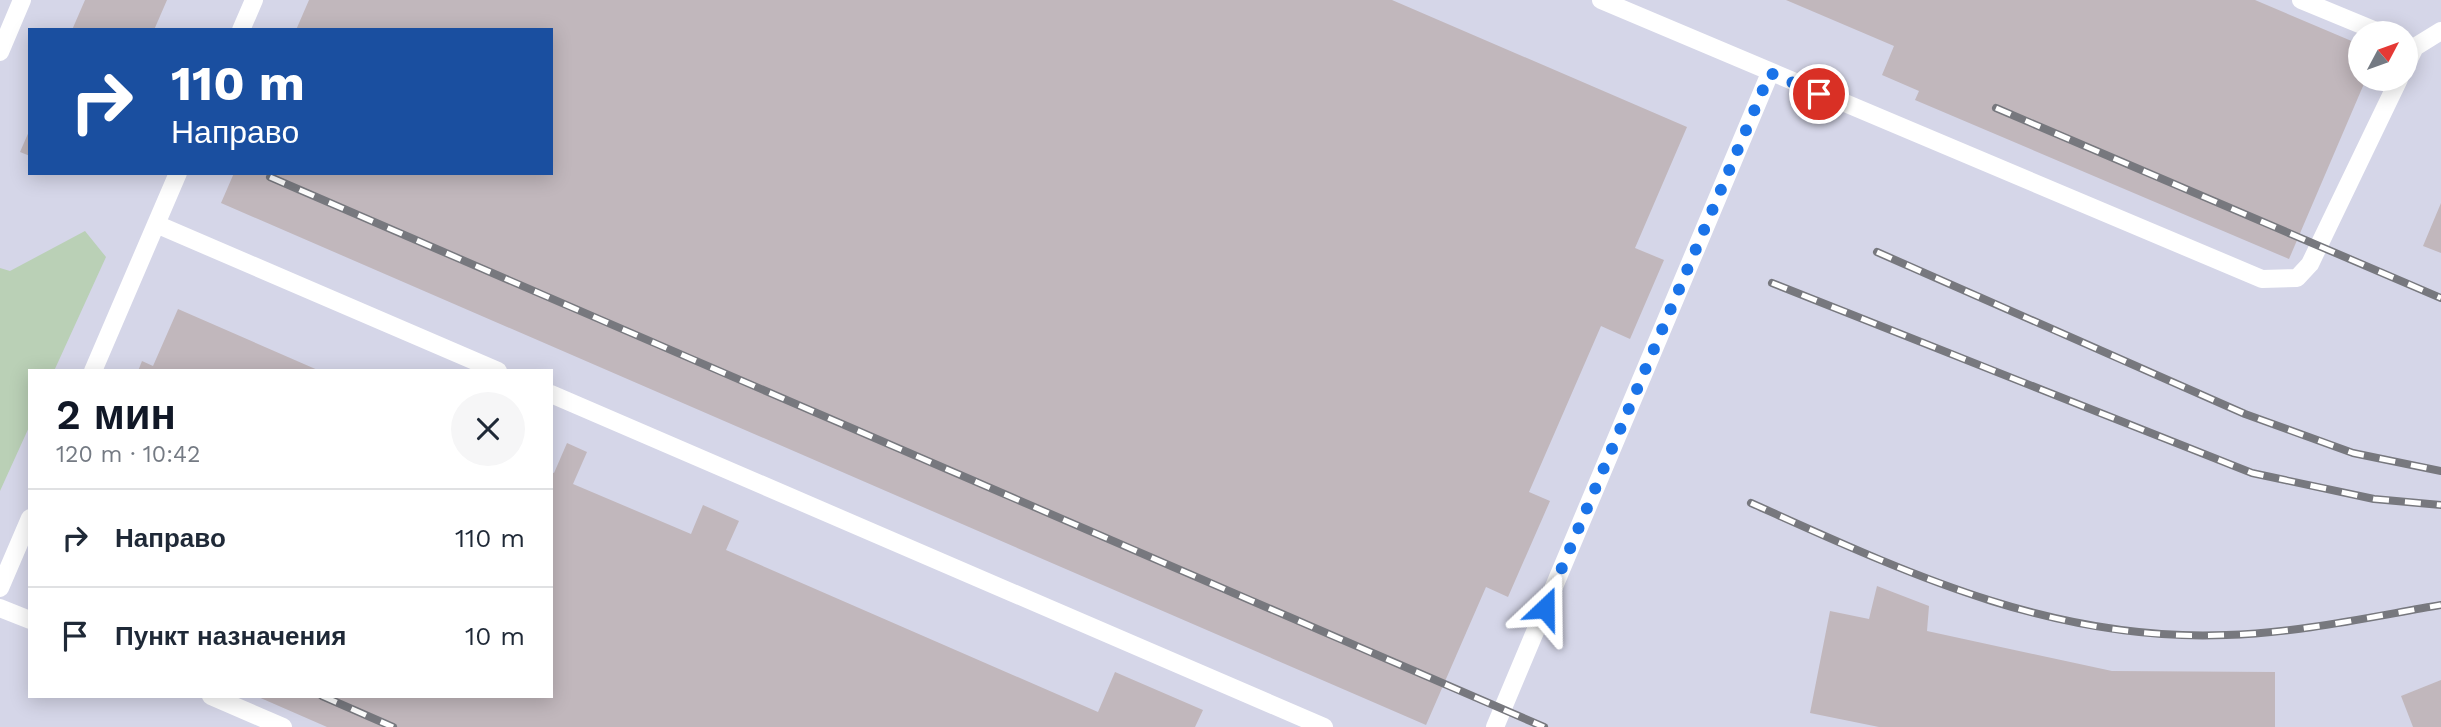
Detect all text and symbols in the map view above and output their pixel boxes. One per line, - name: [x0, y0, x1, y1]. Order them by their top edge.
- north arrow: [2348, 21, 2418, 91]
- map controls: [2348, 21, 2418, 91]
- text: 110 m: [171, 54, 305, 112]
- icon: right: [56, 56, 147, 147]
- pin: [1789, 64, 1849, 124]
- icon: arrive: [1800, 75, 1838, 113]
- text: Направо: [171, 113, 299, 151]
- text: 2 мин: [56, 390, 176, 439]
- button: close: [451, 392, 525, 466]
- text: 120 m · 10:42: [56, 441, 200, 468]
- icon: right: [56, 519, 94, 557]
- text: Направо: [115, 523, 226, 553]
- text: 110 m: [455, 523, 525, 553]
- position arrow: [1508, 571, 1582, 645]
- icon: arrive: [56, 617, 94, 655]
- text: Пункт назначения: [115, 621, 346, 651]
- text: 10 m: [465, 621, 525, 651]

